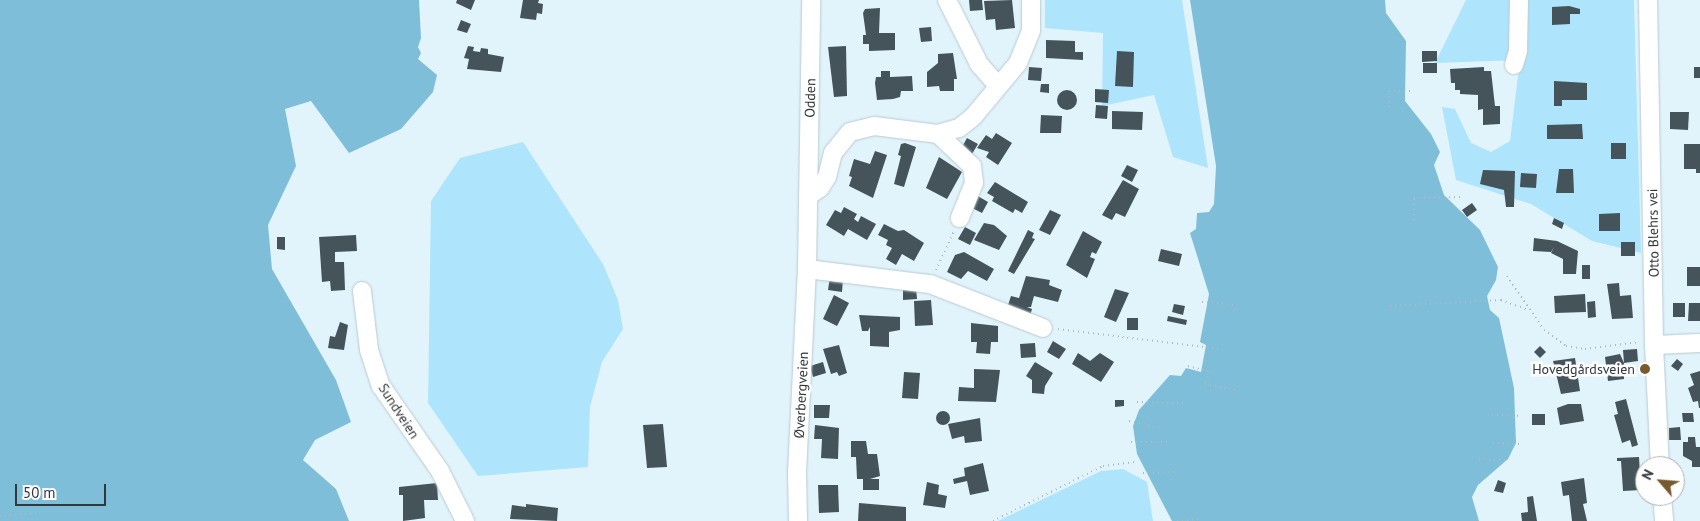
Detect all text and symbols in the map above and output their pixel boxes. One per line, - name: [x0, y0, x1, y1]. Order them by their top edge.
- street label: Odden: [801, 78, 819, 118]
- street label: Otto Blehrs vei: [1644, 188, 1662, 278]
- street label: Øverbergveien: [790, 351, 812, 439]
- place label: Hovedgårdsveien: [1532, 361, 1635, 377]
- marker: Hovedgårdsveien: [1639, 363, 1651, 375]
- street label: Sundveien: [375, 380, 423, 442]
- north arrow: [1635, 456, 1685, 506]
- text: N: [1637, 466, 1658, 483]
- scale bar: [18, 474, 109, 506]
- text: 50 m: [23, 483, 56, 502]

